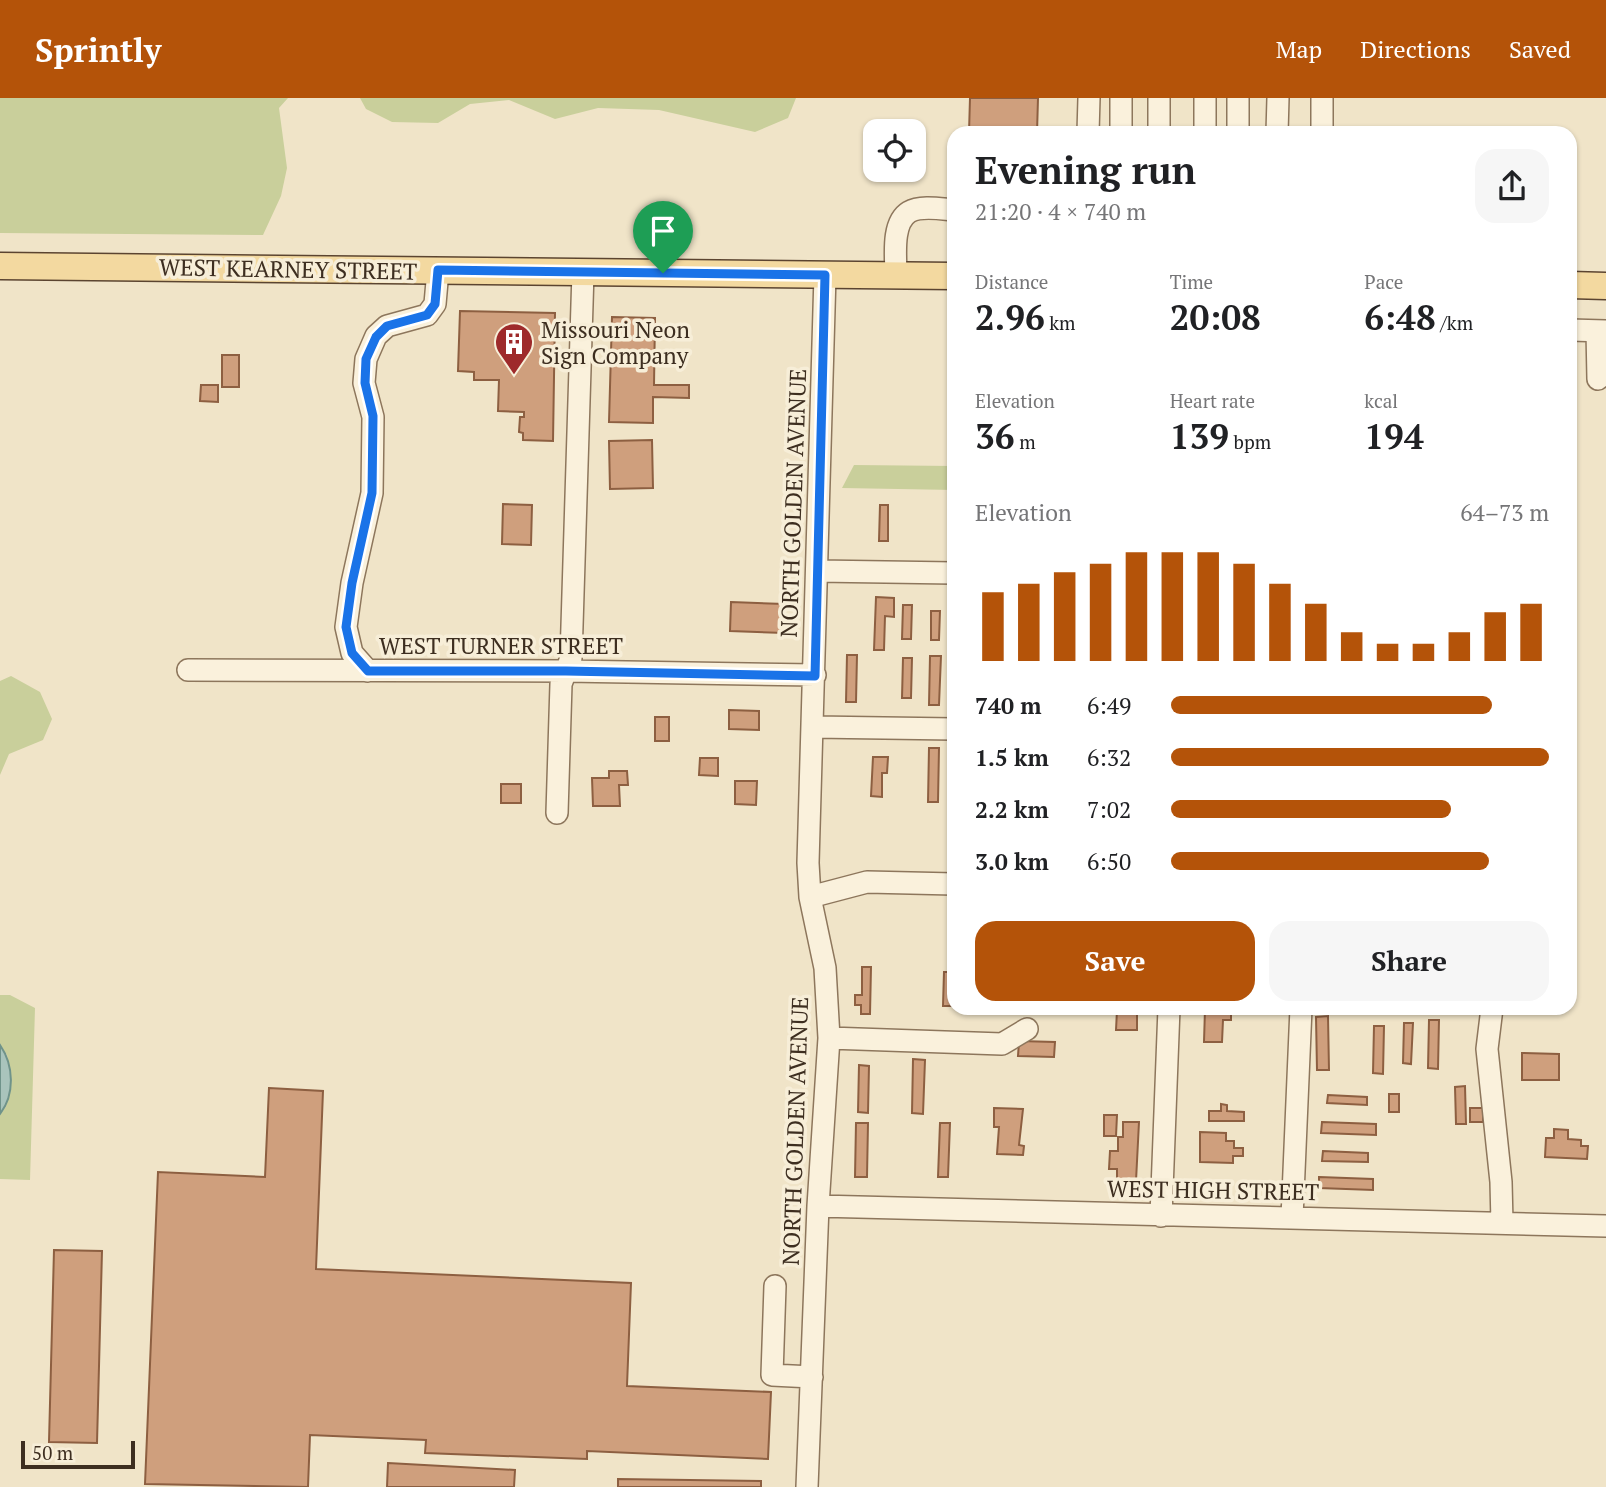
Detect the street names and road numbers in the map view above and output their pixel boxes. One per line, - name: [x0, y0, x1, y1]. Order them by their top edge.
- street label: WEST KEARNEY STREET: [159, 251, 417, 287]
- street label: NORTH GOLDEN AVENUE: [773, 368, 813, 638]
- street label: WEST TURNER STREET: [379, 630, 623, 661]
- street label: NORTH GOLDEN AVENUE: [775, 996, 815, 1266]
- street label: WEST HIGH STREET: [1107, 1173, 1319, 1207]

